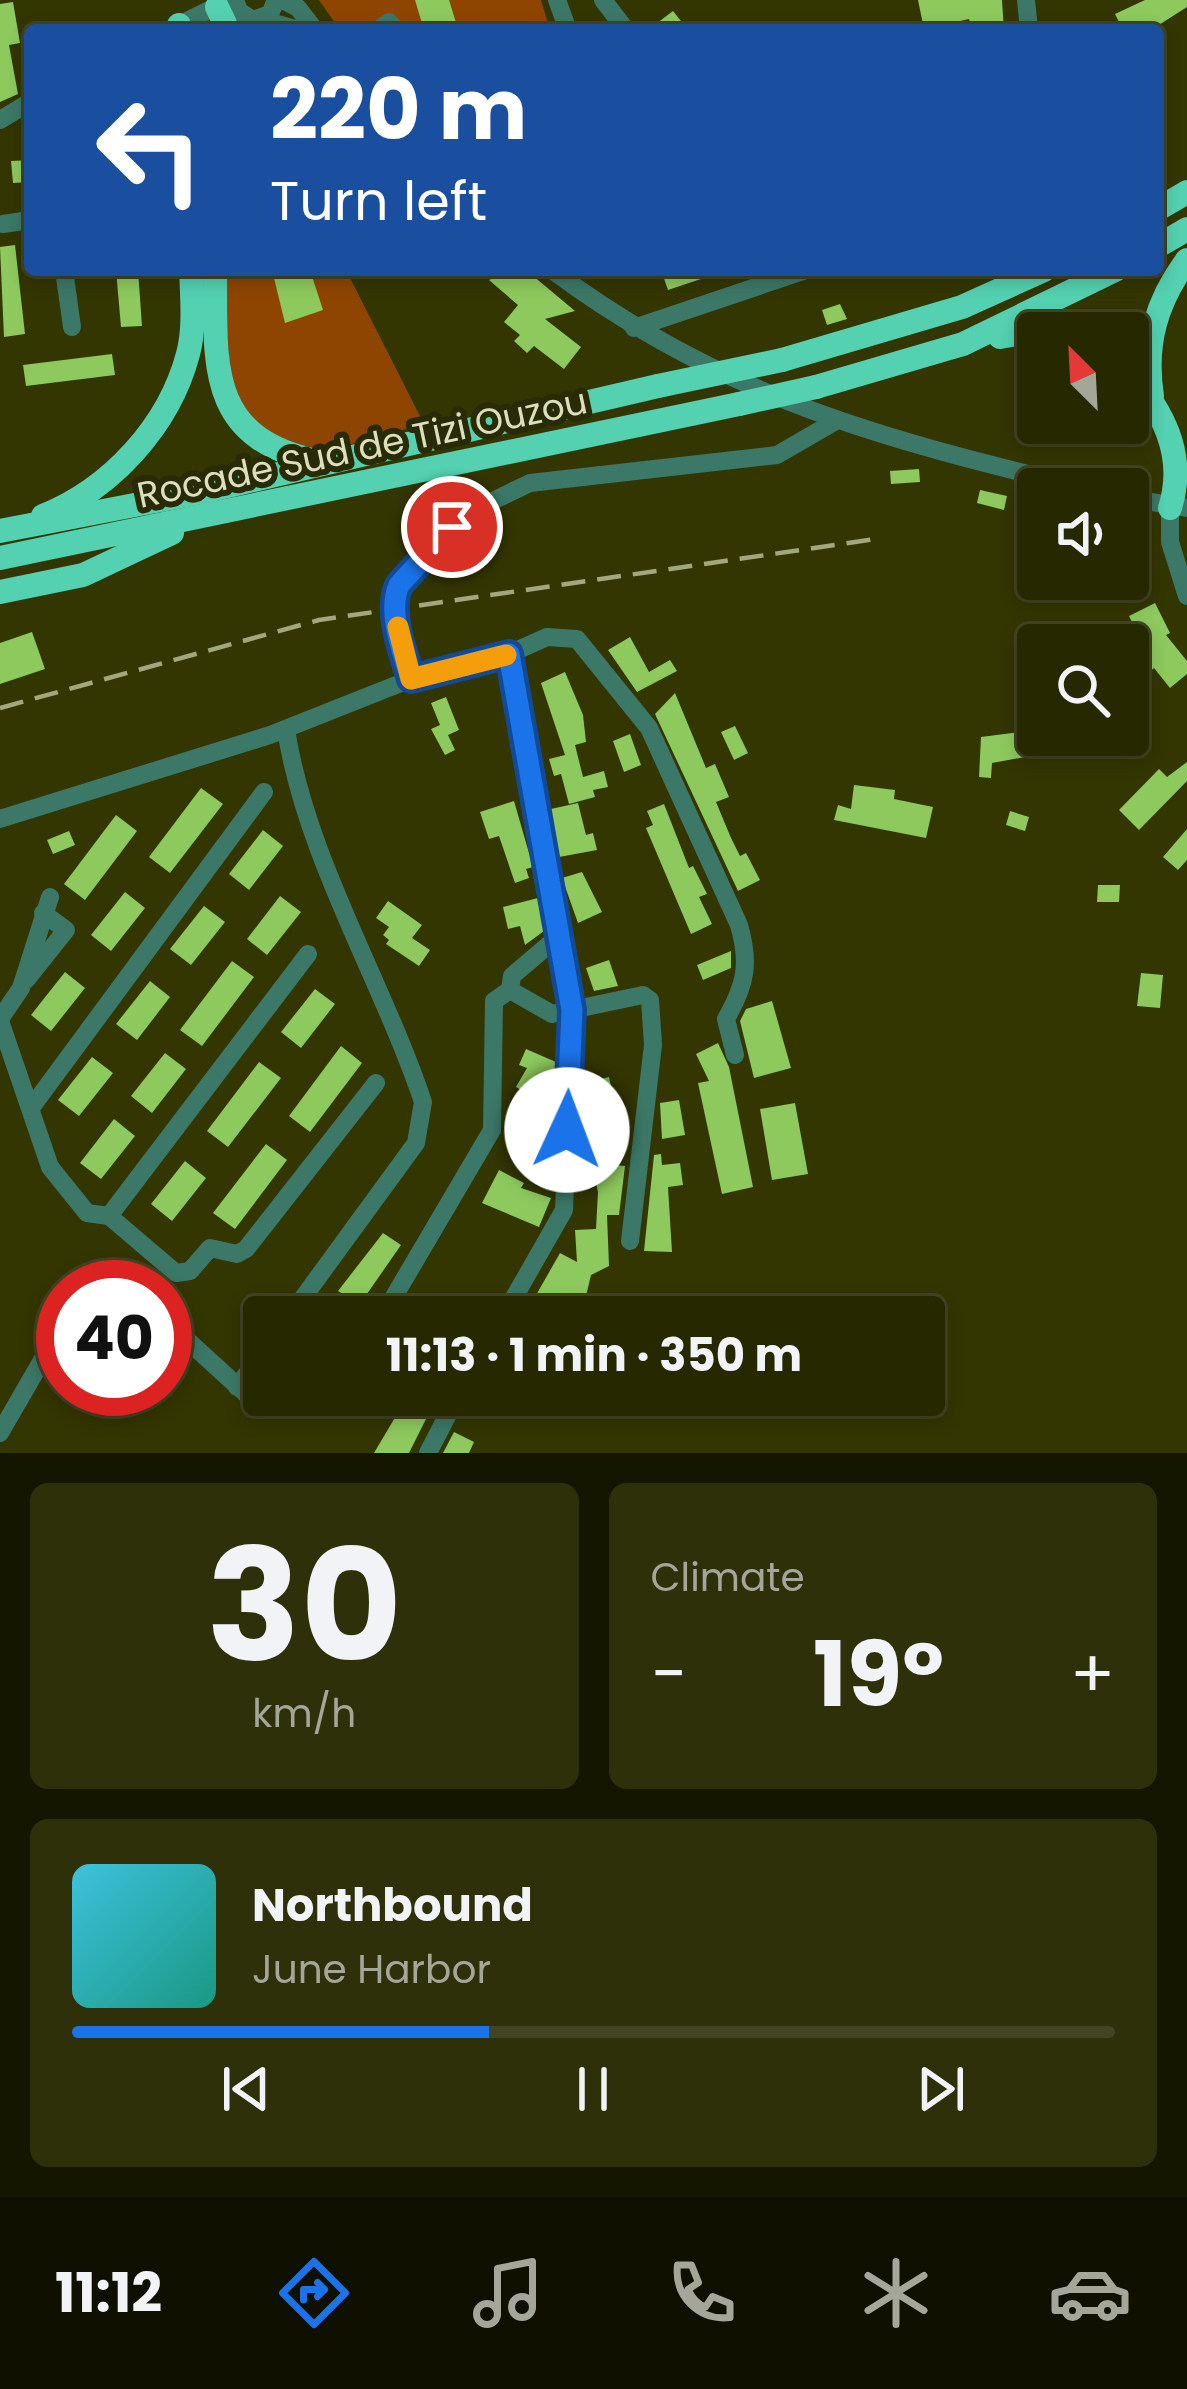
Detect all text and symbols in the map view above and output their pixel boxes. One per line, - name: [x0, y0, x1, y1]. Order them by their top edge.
- text: 220 m: [270, 51, 527, 168]
- icon: left: [72, 72, 228, 228]
- text: Turn left: [270, 163, 487, 239]
- north arrow: [1017, 312, 1149, 444]
- map controls: [1017, 312, 1149, 756]
- street label: Rocade Sud de Tizi Ouzou: [132, 375, 592, 521]
- button: sound: [1017, 468, 1149, 600]
- pin: [401, 476, 503, 578]
- icon: arrive: [419, 494, 485, 560]
- button: search: [1017, 624, 1149, 756]
- position arrow: [504, 1067, 630, 1193]
- speed limit sign: 40: [36, 1260, 192, 1416]
- text: 11:13 · 1 min · 350 m: [386, 1324, 802, 1387]
- text: 30: [206, 1496, 402, 1715]
- text: Climate: [651, 1550, 805, 1605]
- text: 19°: [813, 1611, 944, 1738]
- text: −: [651, 1628, 687, 1720]
- text: +: [1070, 1628, 1115, 1720]
- text: km/h: [252, 1686, 356, 1741]
- text: Northbound: [252, 1874, 533, 1937]
- text: June Harbor: [252, 1942, 491, 1997]
- icon: previous: [213, 2056, 279, 2122]
- icon: pause: [560, 2056, 626, 2122]
- icon: next: [908, 2056, 974, 2122]
- icon: directions: [272, 2251, 356, 2335]
- icon: music: [466, 2251, 550, 2335]
- icon: phone: [660, 2251, 744, 2335]
- icon: climate: [854, 2251, 938, 2335]
- icon: car: [1048, 2251, 1132, 2335]
- text: 11:12: [55, 2255, 162, 2331]

